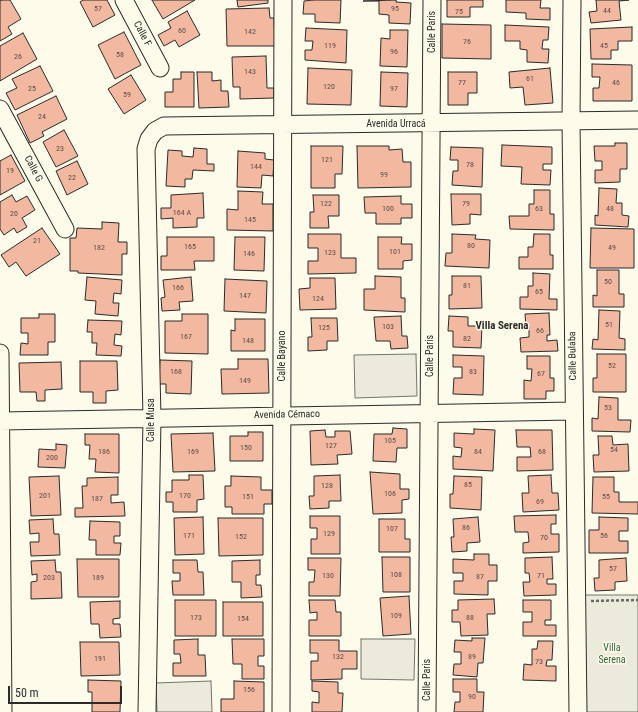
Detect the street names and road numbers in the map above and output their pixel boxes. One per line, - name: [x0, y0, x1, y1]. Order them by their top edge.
- street label: Calle Paris: [426, 11, 438, 53]
- street label: Calle F: [130, 19, 154, 49]
- street label: Avenida Urracá: [366, 118, 426, 130]
- street label: Calle G: [21, 154, 45, 184]
- street label: Calle Bayano: [276, 331, 288, 381]
- street label: Calle Bulaba: [567, 331, 579, 381]
- street label: Calle Paris: [424, 335, 436, 377]
- street label: Calle Musa: [145, 398, 157, 442]
- street label: Avenida Cémaco: [254, 408, 320, 422]
- street label: Calle Paris: [421, 659, 433, 701]

